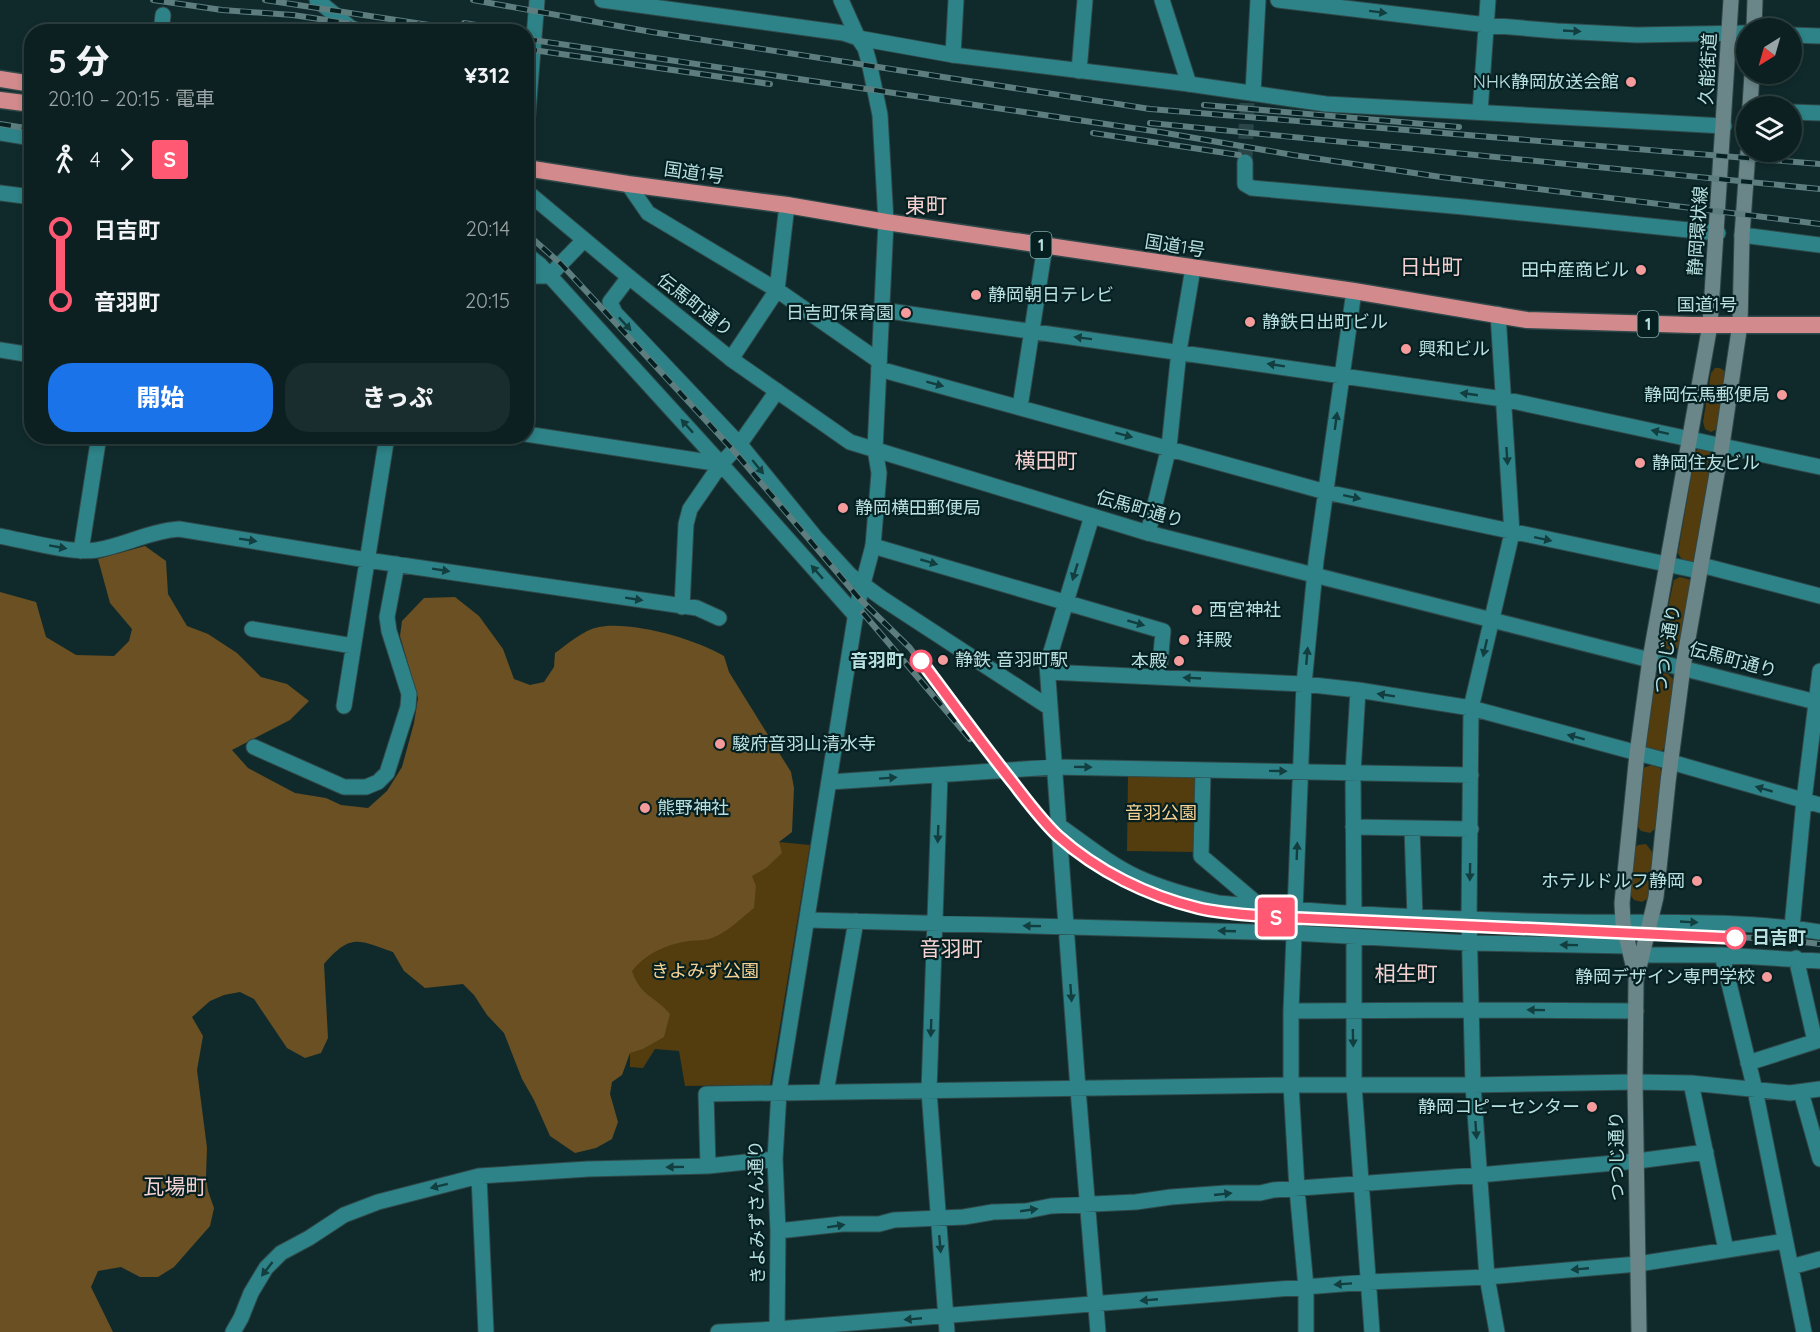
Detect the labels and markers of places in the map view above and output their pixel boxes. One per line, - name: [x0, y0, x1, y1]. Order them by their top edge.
- place label: NHK静岡放送会館: [1473, 70, 1619, 93]
- marker: NHK静岡放送会館: [1624, 75, 1638, 89]
- place label: 田中産商ビル: [1521, 258, 1629, 281]
- marker: 田中産商ビル: [1634, 263, 1648, 277]
- place label: 静岡朝日テレビ: [988, 283, 1114, 306]
- marker: 静岡朝日テレビ: [969, 288, 983, 302]
- place label: 日吉町保育園: [786, 301, 894, 324]
- marker: 日吉町保育園: [899, 306, 913, 320]
- place label: 静鉄日出町ビル: [1262, 310, 1388, 333]
- marker: 静鉄日出町ビル: [1243, 315, 1257, 329]
- place label: 興和ビル: [1418, 337, 1490, 360]
- marker: 興和ビル: [1399, 342, 1413, 356]
- place label: 静岡伝馬郵便局: [1644, 383, 1770, 406]
- marker: 静岡伝馬郵便局: [1775, 388, 1789, 402]
- place label: 静岡住友ビル: [1652, 451, 1760, 474]
- marker: 静岡住友ビル: [1633, 456, 1647, 470]
- place label: 静岡横田郵便局: [855, 496, 981, 519]
- marker: 静岡横田郵便局: [836, 501, 850, 515]
- place label: 西宮神社: [1209, 598, 1281, 621]
- marker: 西宮神社: [1190, 603, 1204, 617]
- place label: 拝殿: [1196, 628, 1232, 651]
- marker: 拝殿: [1177, 633, 1191, 647]
- place label: 静鉄 音羽町駅: [955, 648, 1068, 671]
- place label: 音羽町: [850, 649, 904, 672]
- place label: 本殿: [1131, 649, 1167, 672]
- marker: 音羽町: [910, 650, 932, 672]
- marker: 静鉄 音羽町駅: [936, 653, 950, 667]
- marker: 本殿: [1172, 654, 1186, 668]
- place label: 駿府音羽山清水寺: [732, 732, 876, 755]
- marker: 駿府音羽山清水寺: [713, 737, 727, 751]
- place label: 熊野神社: [657, 796, 729, 819]
- marker: 熊野神社: [638, 801, 652, 815]
- place label: ホテルドルフ静岡: [1541, 869, 1685, 892]
- marker: ホテルドルフ静岡: [1690, 874, 1704, 888]
- place label: 日吉町: [1752, 926, 1806, 949]
- marker: 日吉町: [1724, 927, 1746, 949]
- place label: 静岡デザイン専門学校: [1575, 965, 1755, 988]
- marker: 静岡デザイン専門学校: [1760, 970, 1774, 984]
- place label: 静岡コピーセンター: [1418, 1095, 1580, 1118]
- marker: 静岡コピーセンター: [1585, 1100, 1599, 1114]

